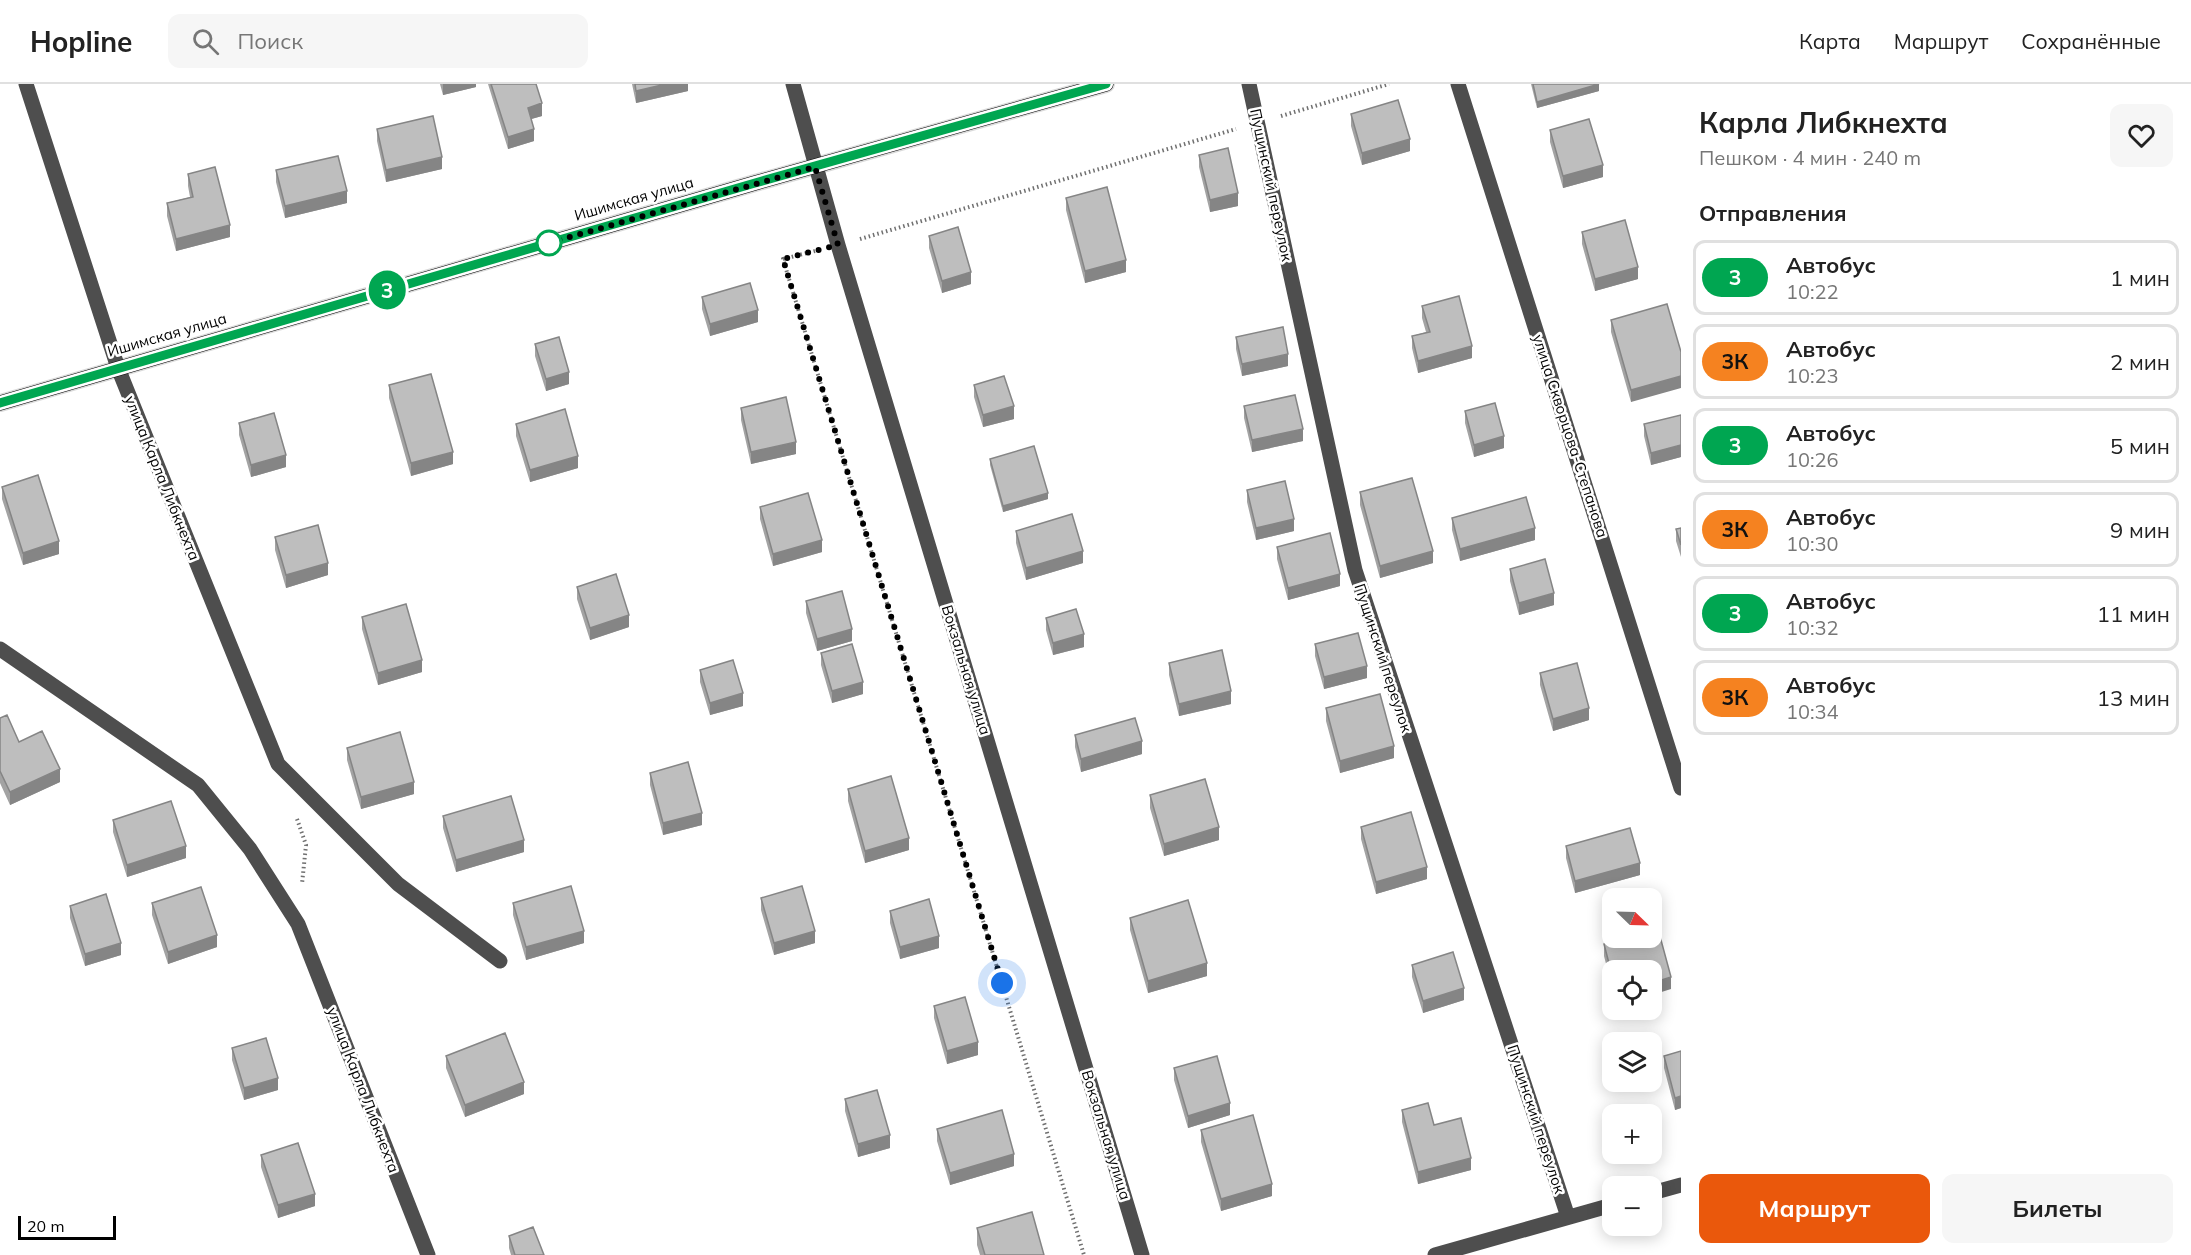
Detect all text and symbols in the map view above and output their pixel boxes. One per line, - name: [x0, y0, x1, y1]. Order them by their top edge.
- search box: [168, 14, 588, 68]
- text: Hopline: [30, 24, 132, 59]
- icon: search: [189, 25, 222, 58]
- text: Поиск: [237, 27, 303, 55]
- text: Карта: [1799, 28, 1861, 54]
- text: Маршрут: [1894, 28, 1988, 54]
- text: Сохранённые: [2021, 28, 2161, 54]
- button: heart: [2110, 104, 2173, 167]
- text: Карла Либкнехта: [1699, 105, 1948, 140]
- street label: Пущинский переулок: [1246, 107, 1297, 264]
- text: Пешком · 4 мин · 240 m: [1699, 145, 1921, 170]
- street label: Ишимская улица: [572, 172, 696, 225]
- text: Отправления: [1699, 199, 1847, 227]
- unlabelled marker: [536, 230, 562, 256]
- text: Автобус: [1786, 251, 1876, 279]
- text: 3: [1729, 264, 1741, 290]
- text: 1 мин: [2110, 264, 2170, 292]
- line badge: 3: [368, 270, 406, 310]
- text: 3: [381, 277, 393, 303]
- text: 10:22: [1786, 279, 1839, 304]
- street label: Ишимская улица: [105, 308, 229, 361]
- street label: улица Скворцова-Степанова: [1529, 332, 1612, 540]
- text: Автобус: [1786, 335, 1876, 363]
- text: 3К: [1721, 348, 1749, 374]
- text: 2 мин: [2110, 348, 2170, 376]
- text: 10:23: [1786, 363, 1839, 388]
- street label: улица Карла Либкнехта: [121, 393, 204, 563]
- text: Автобус: [1786, 419, 1876, 447]
- text: 3: [1729, 432, 1741, 458]
- text: 5 мин: [2110, 432, 2170, 460]
- text: 10:26: [1786, 447, 1839, 472]
- text: Автобус: [1786, 503, 1876, 531]
- text: 3К: [1721, 516, 1749, 542]
- text: 9 мин: [2110, 516, 2170, 544]
- text: 10:30: [1786, 531, 1839, 556]
- street label: Пущинский переулок: [1350, 581, 1417, 736]
- text: Автобус: [1786, 587, 1876, 615]
- text: 3: [1729, 600, 1741, 626]
- text: 11 мин: [2097, 600, 2170, 628]
- street label: Вокзальная улица: [938, 603, 995, 737]
- text: 10:32: [1786, 615, 1839, 640]
- text: Автобус: [1786, 671, 1876, 699]
- text: 3К: [1721, 684, 1749, 710]
- text: 13 мин: [2097, 684, 2170, 712]
- text: 10:34: [1786, 699, 1839, 724]
- north arrow: [1602, 888, 1662, 948]
- map controls: [1602, 888, 1662, 1236]
- button: locate: [1602, 960, 1662, 1020]
- your location: [987, 968, 1017, 998]
- street label: улица Карла Либкнехта: [323, 1004, 404, 1175]
- button: layers: [1602, 1032, 1662, 1092]
- street label: Пущинский переулок: [1503, 1042, 1570, 1197]
- street label: Вокзальная улица: [1078, 1068, 1135, 1202]
- button: +: [1602, 1104, 1662, 1164]
- button: Маршрут: [1699, 1174, 1930, 1243]
- button: Билеты: [1942, 1174, 2173, 1243]
- button: −: [1602, 1176, 1662, 1236]
- scale bar: [18, 1213, 116, 1240]
- text: 20 m: [27, 1216, 64, 1236]

